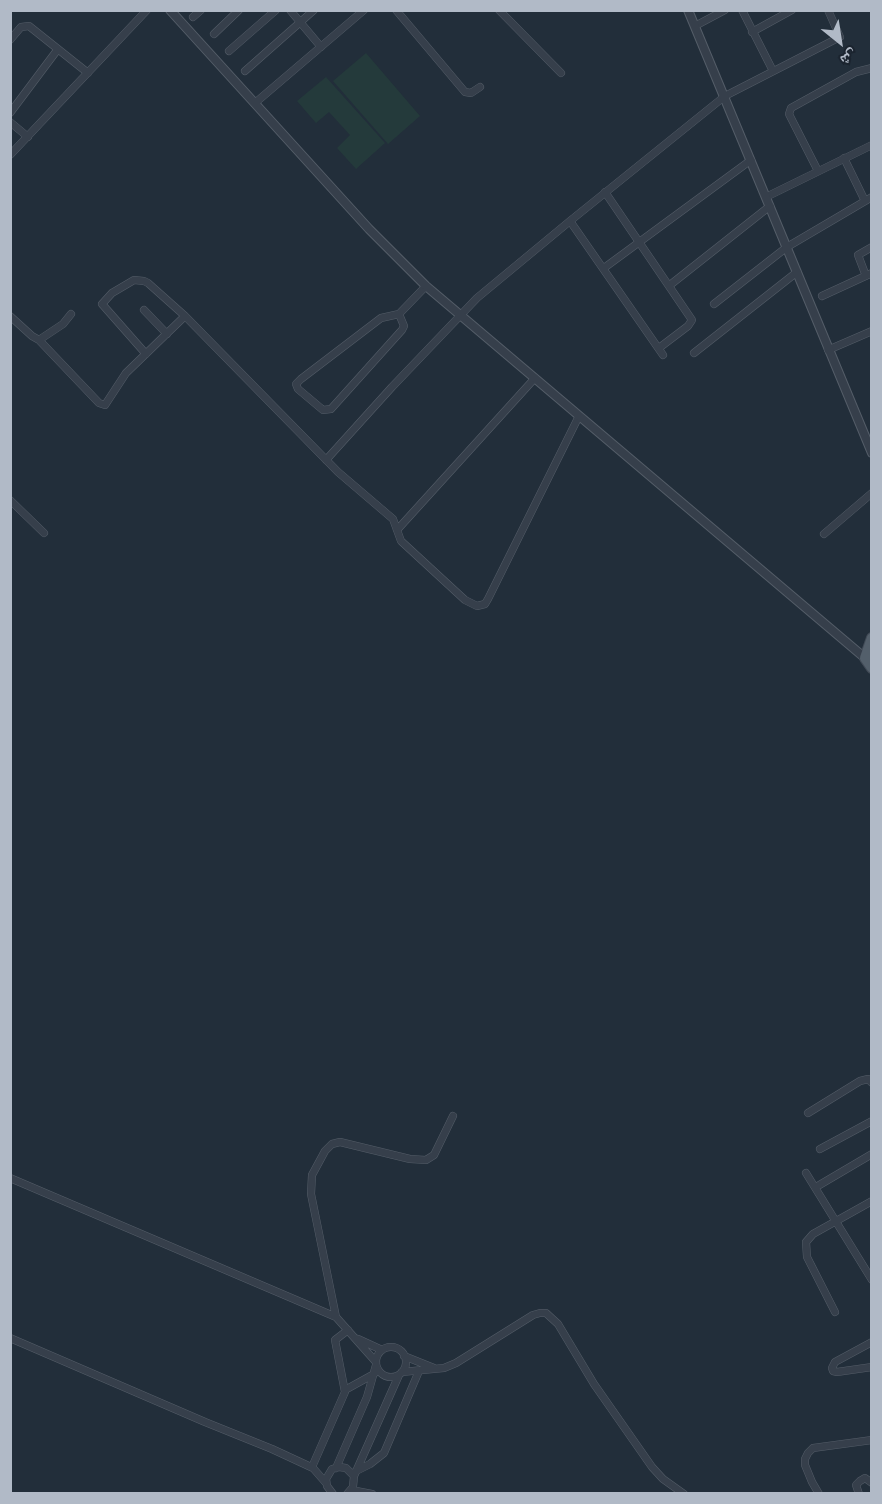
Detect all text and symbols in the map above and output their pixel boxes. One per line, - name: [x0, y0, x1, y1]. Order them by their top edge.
- north arrow: [810, 12, 870, 72]
- text: ش: [837, 45, 862, 71]

